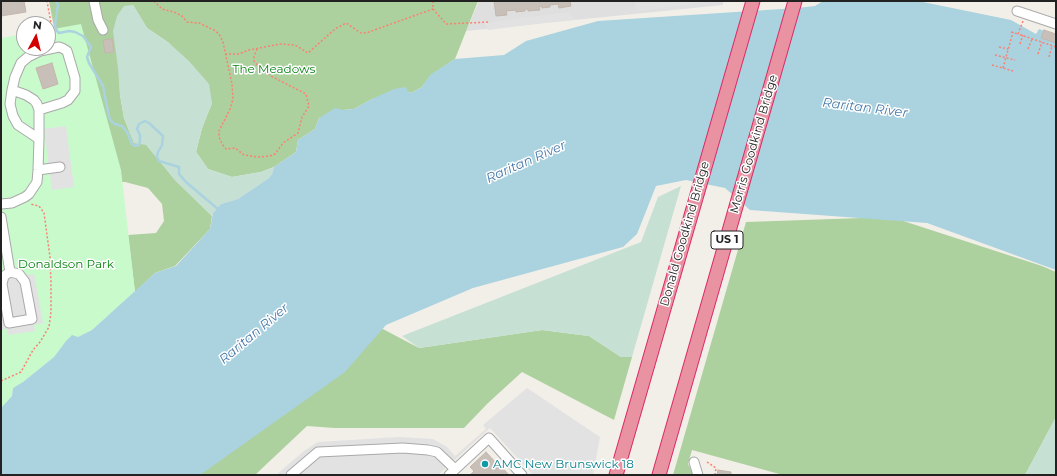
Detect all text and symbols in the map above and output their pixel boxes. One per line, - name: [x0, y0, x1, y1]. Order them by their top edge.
- north arrow: [16, 16, 56, 56]
- text: N: [32, 18, 43, 33]
- park label: The Meadows: [233, 62, 315, 76]
- street label: Morris Goodkind Bridge: [727, 73, 781, 215]
- water label: Raritan River: [822, 95, 908, 121]
- water label: Raritan River: [484, 137, 568, 187]
- street label: Donald Goodkind Bridge: [657, 160, 713, 308]
- road number: US 1: [711, 231, 743, 249]
- park label: Donaldson Park: [18, 257, 114, 271]
- water label: Raritan River: [216, 300, 292, 368]
- place label: AMC New Brunswick 18: [493, 457, 634, 471]
- marker: AMC New Brunswick 18: [480, 459, 490, 469]

